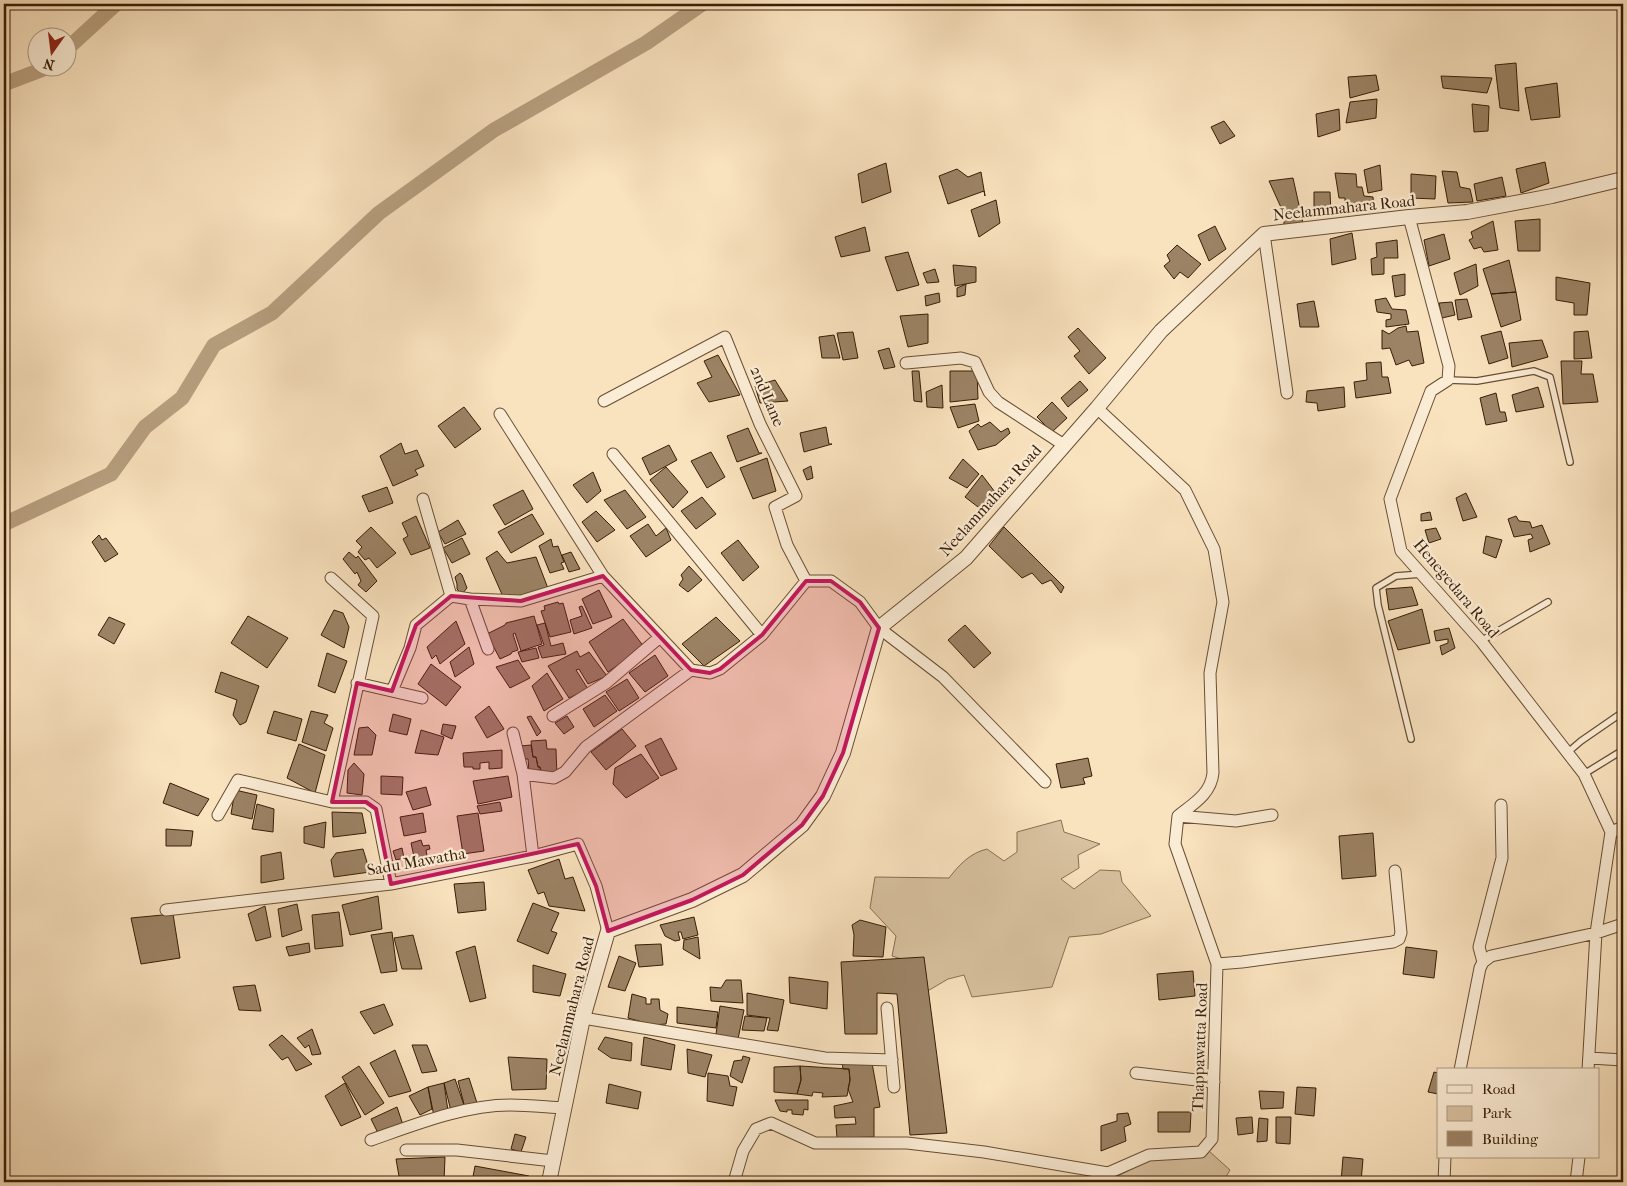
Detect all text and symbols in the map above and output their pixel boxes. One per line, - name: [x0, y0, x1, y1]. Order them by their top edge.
- north arrow: [28, 28, 78, 78]
- text: N: [41, 55, 56, 74]
- street label: Neelammahara Road: [1272, 191, 1416, 224]
- street label: 2nd Lane: [746, 363, 789, 429]
- street label: Neelammahara Road: [935, 441, 1045, 560]
- street label: Henegedara Road: [1410, 535, 1504, 642]
- street label: Sadu Mawatha: [365, 843, 467, 880]
- street label: Neelammahara Road: [545, 934, 598, 1078]
- street label: Thappawatta Road: [1188, 982, 1211, 1112]
- legend: [1437, 1068, 1600, 1158]
- text: Road: [1482, 1080, 1516, 1098]
- text: Park: [1482, 1104, 1512, 1122]
- text: Building: [1482, 1130, 1539, 1148]

